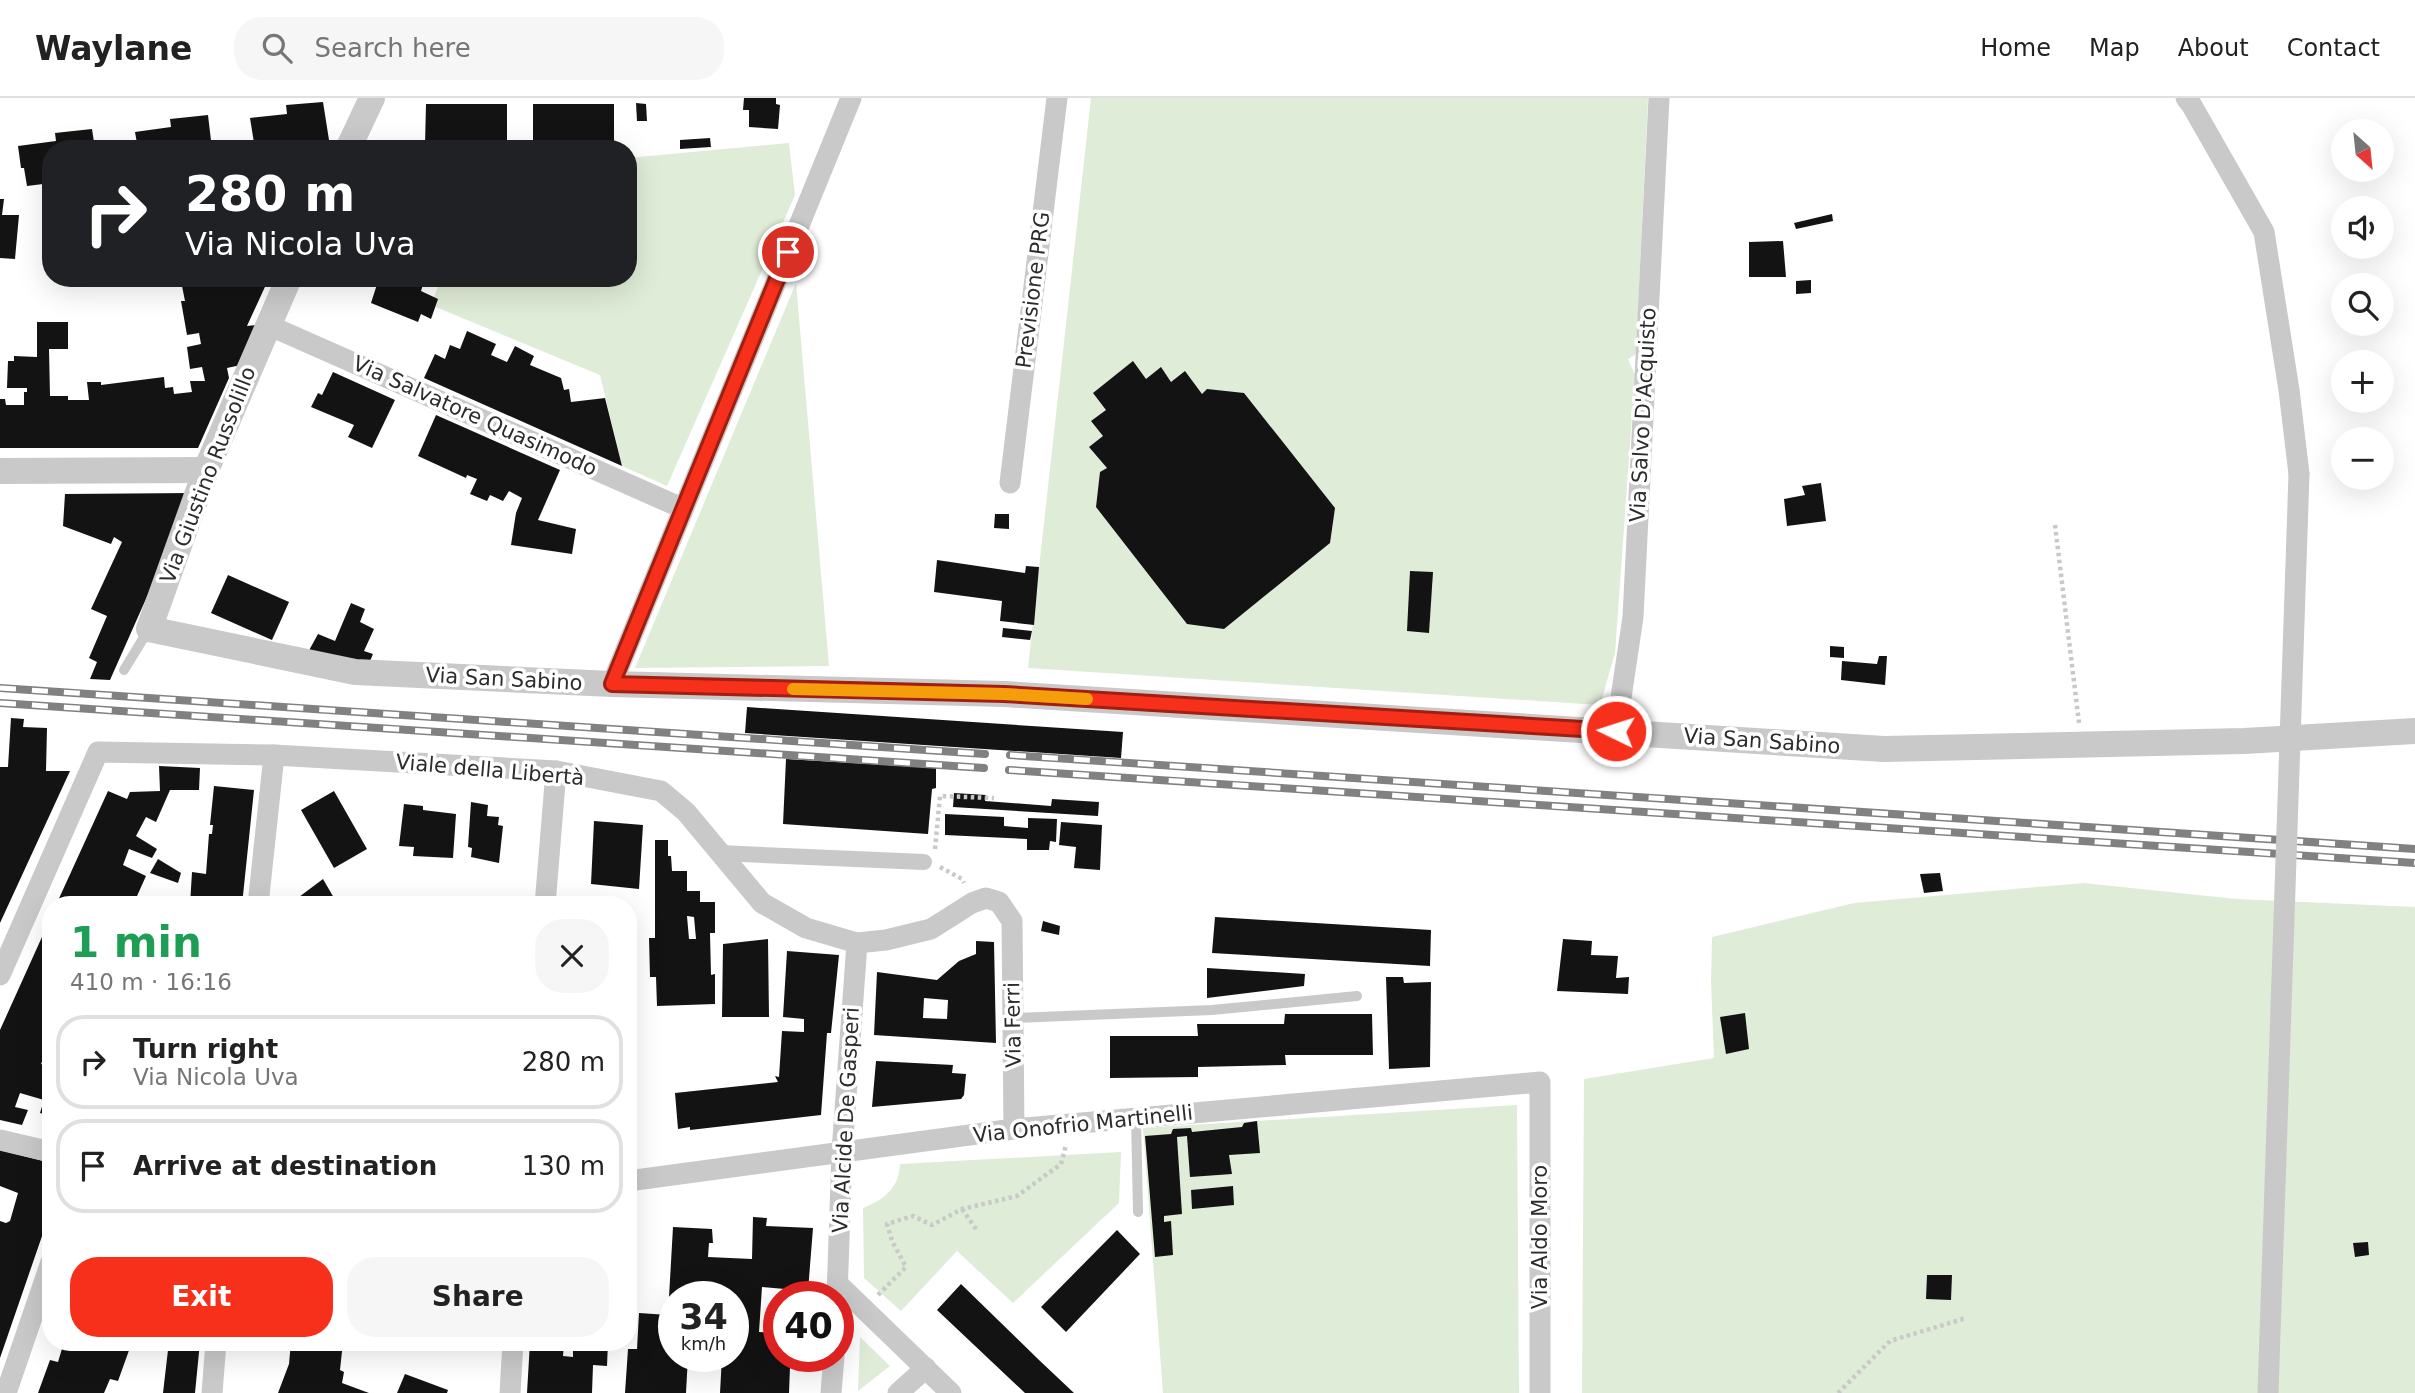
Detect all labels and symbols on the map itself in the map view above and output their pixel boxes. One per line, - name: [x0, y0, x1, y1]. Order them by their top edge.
- north arrow: [2331, 119, 2394, 182]
- street label: Previsione PRG: [1011, 210, 1055, 370]
- pin: [758, 222, 818, 282]
- street label: Via Salvo D'Acquisto: [1625, 307, 1661, 523]
- street label: Via Salvatore Quasimodo: [349, 351, 601, 481]
- street label: Via Giustino Russolillo: [156, 363, 260, 587]
- street label: Via San Sabino: [425, 663, 583, 695]
- position arrow: [1579, 694, 1653, 768]
- street label: Via San Sabino: [1683, 724, 1841, 758]
- street label: Viale della Libertà: [395, 750, 585, 790]
- street label: Via Ferri: [1000, 982, 1026, 1068]
- street label: Via Alcide De Gasperi: [828, 1006, 864, 1234]
- street label: Via Onofrio Martinelli: [972, 1101, 1194, 1147]
- street label: Via Aldo Moro: [1528, 1165, 1552, 1309]
- speed limit sign: 40: [763, 1281, 854, 1372]

